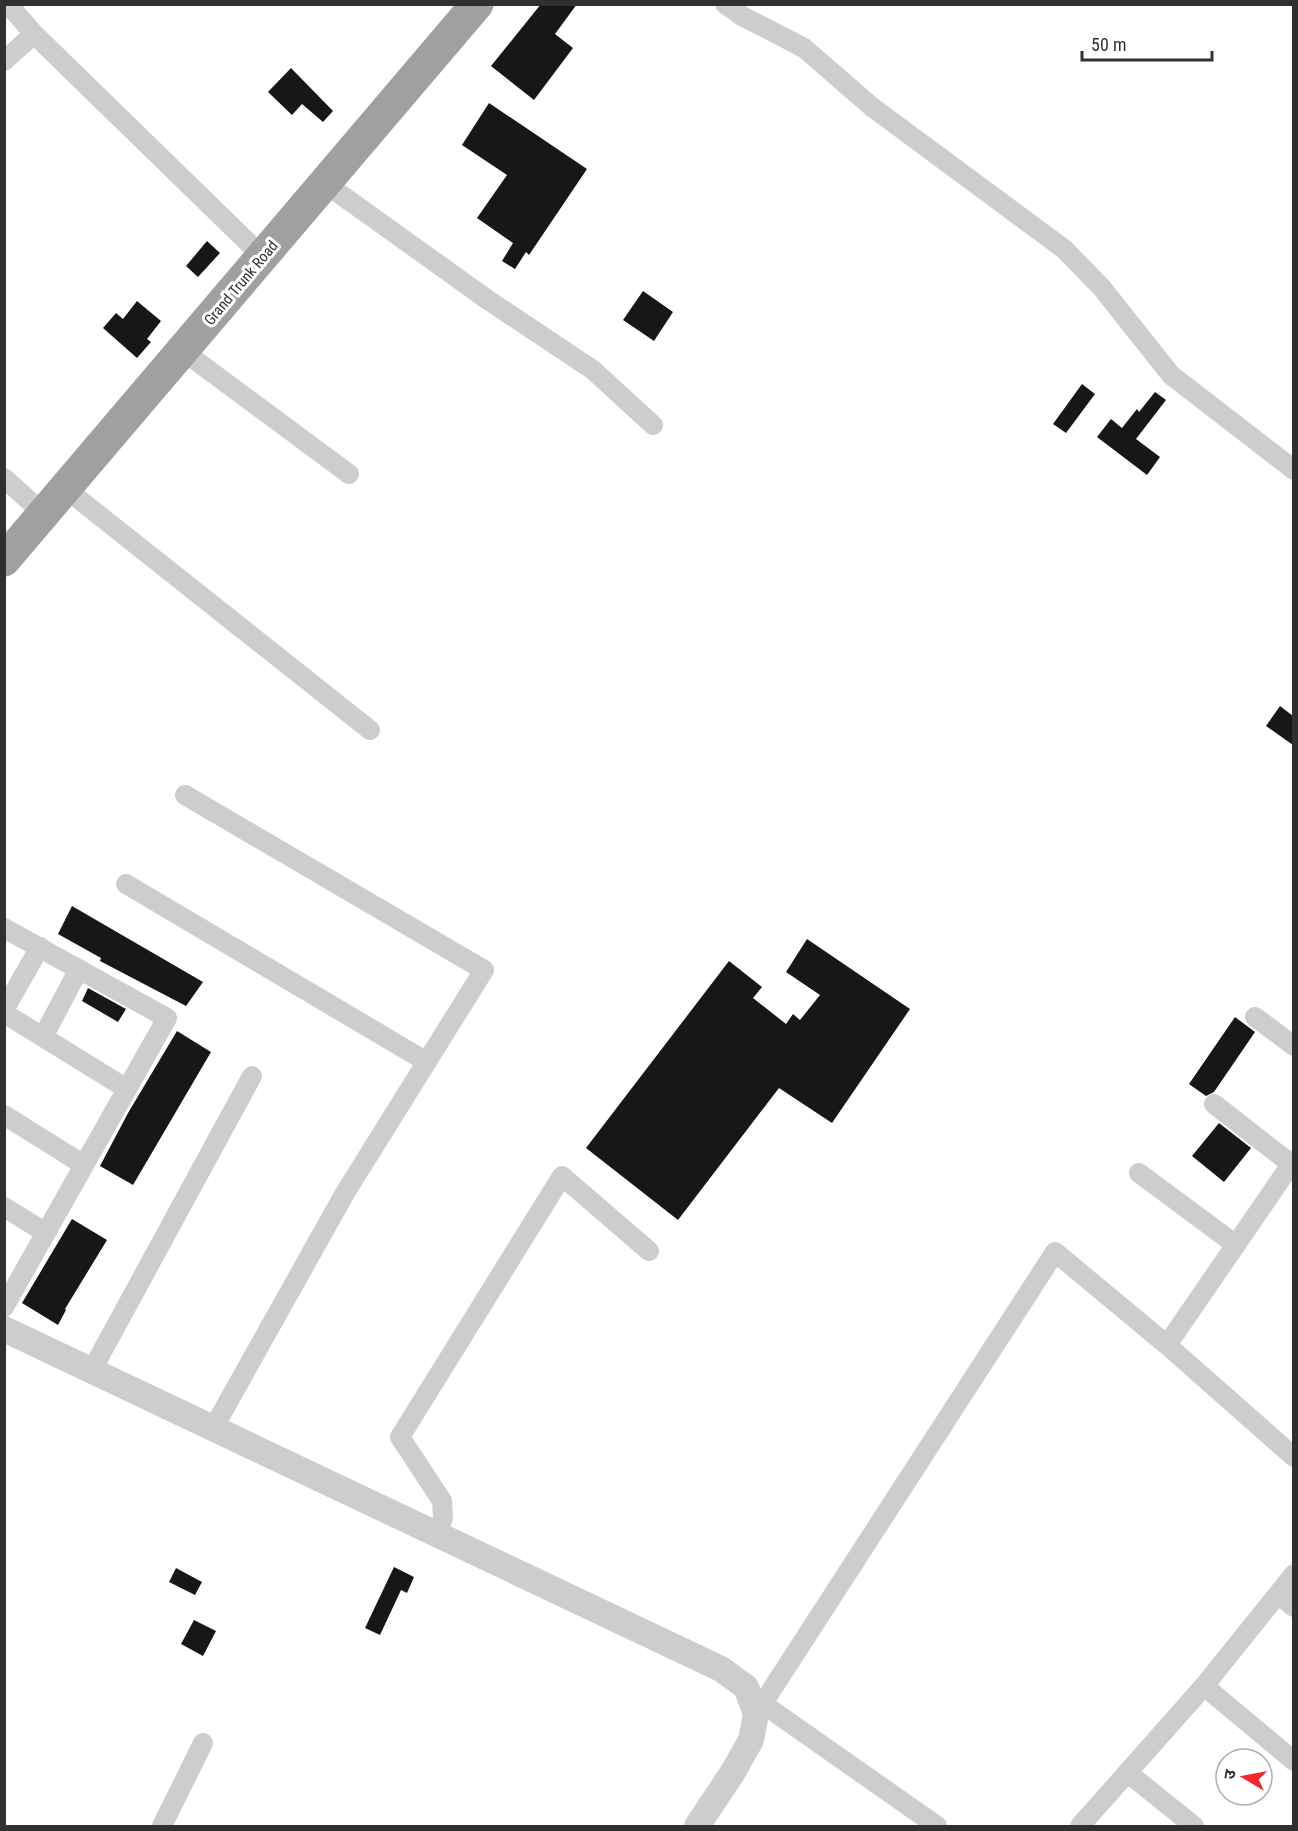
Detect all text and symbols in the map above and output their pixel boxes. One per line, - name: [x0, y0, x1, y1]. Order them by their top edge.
- scale bar: [1082, 24, 1212, 62]
- text: 50 m: [1091, 34, 1126, 55]
- street label: Grand Trunk Road: [200, 237, 282, 329]
- north arrow: [1214, 1747, 1274, 1807]
- text: उ: [1220, 1768, 1240, 1781]

